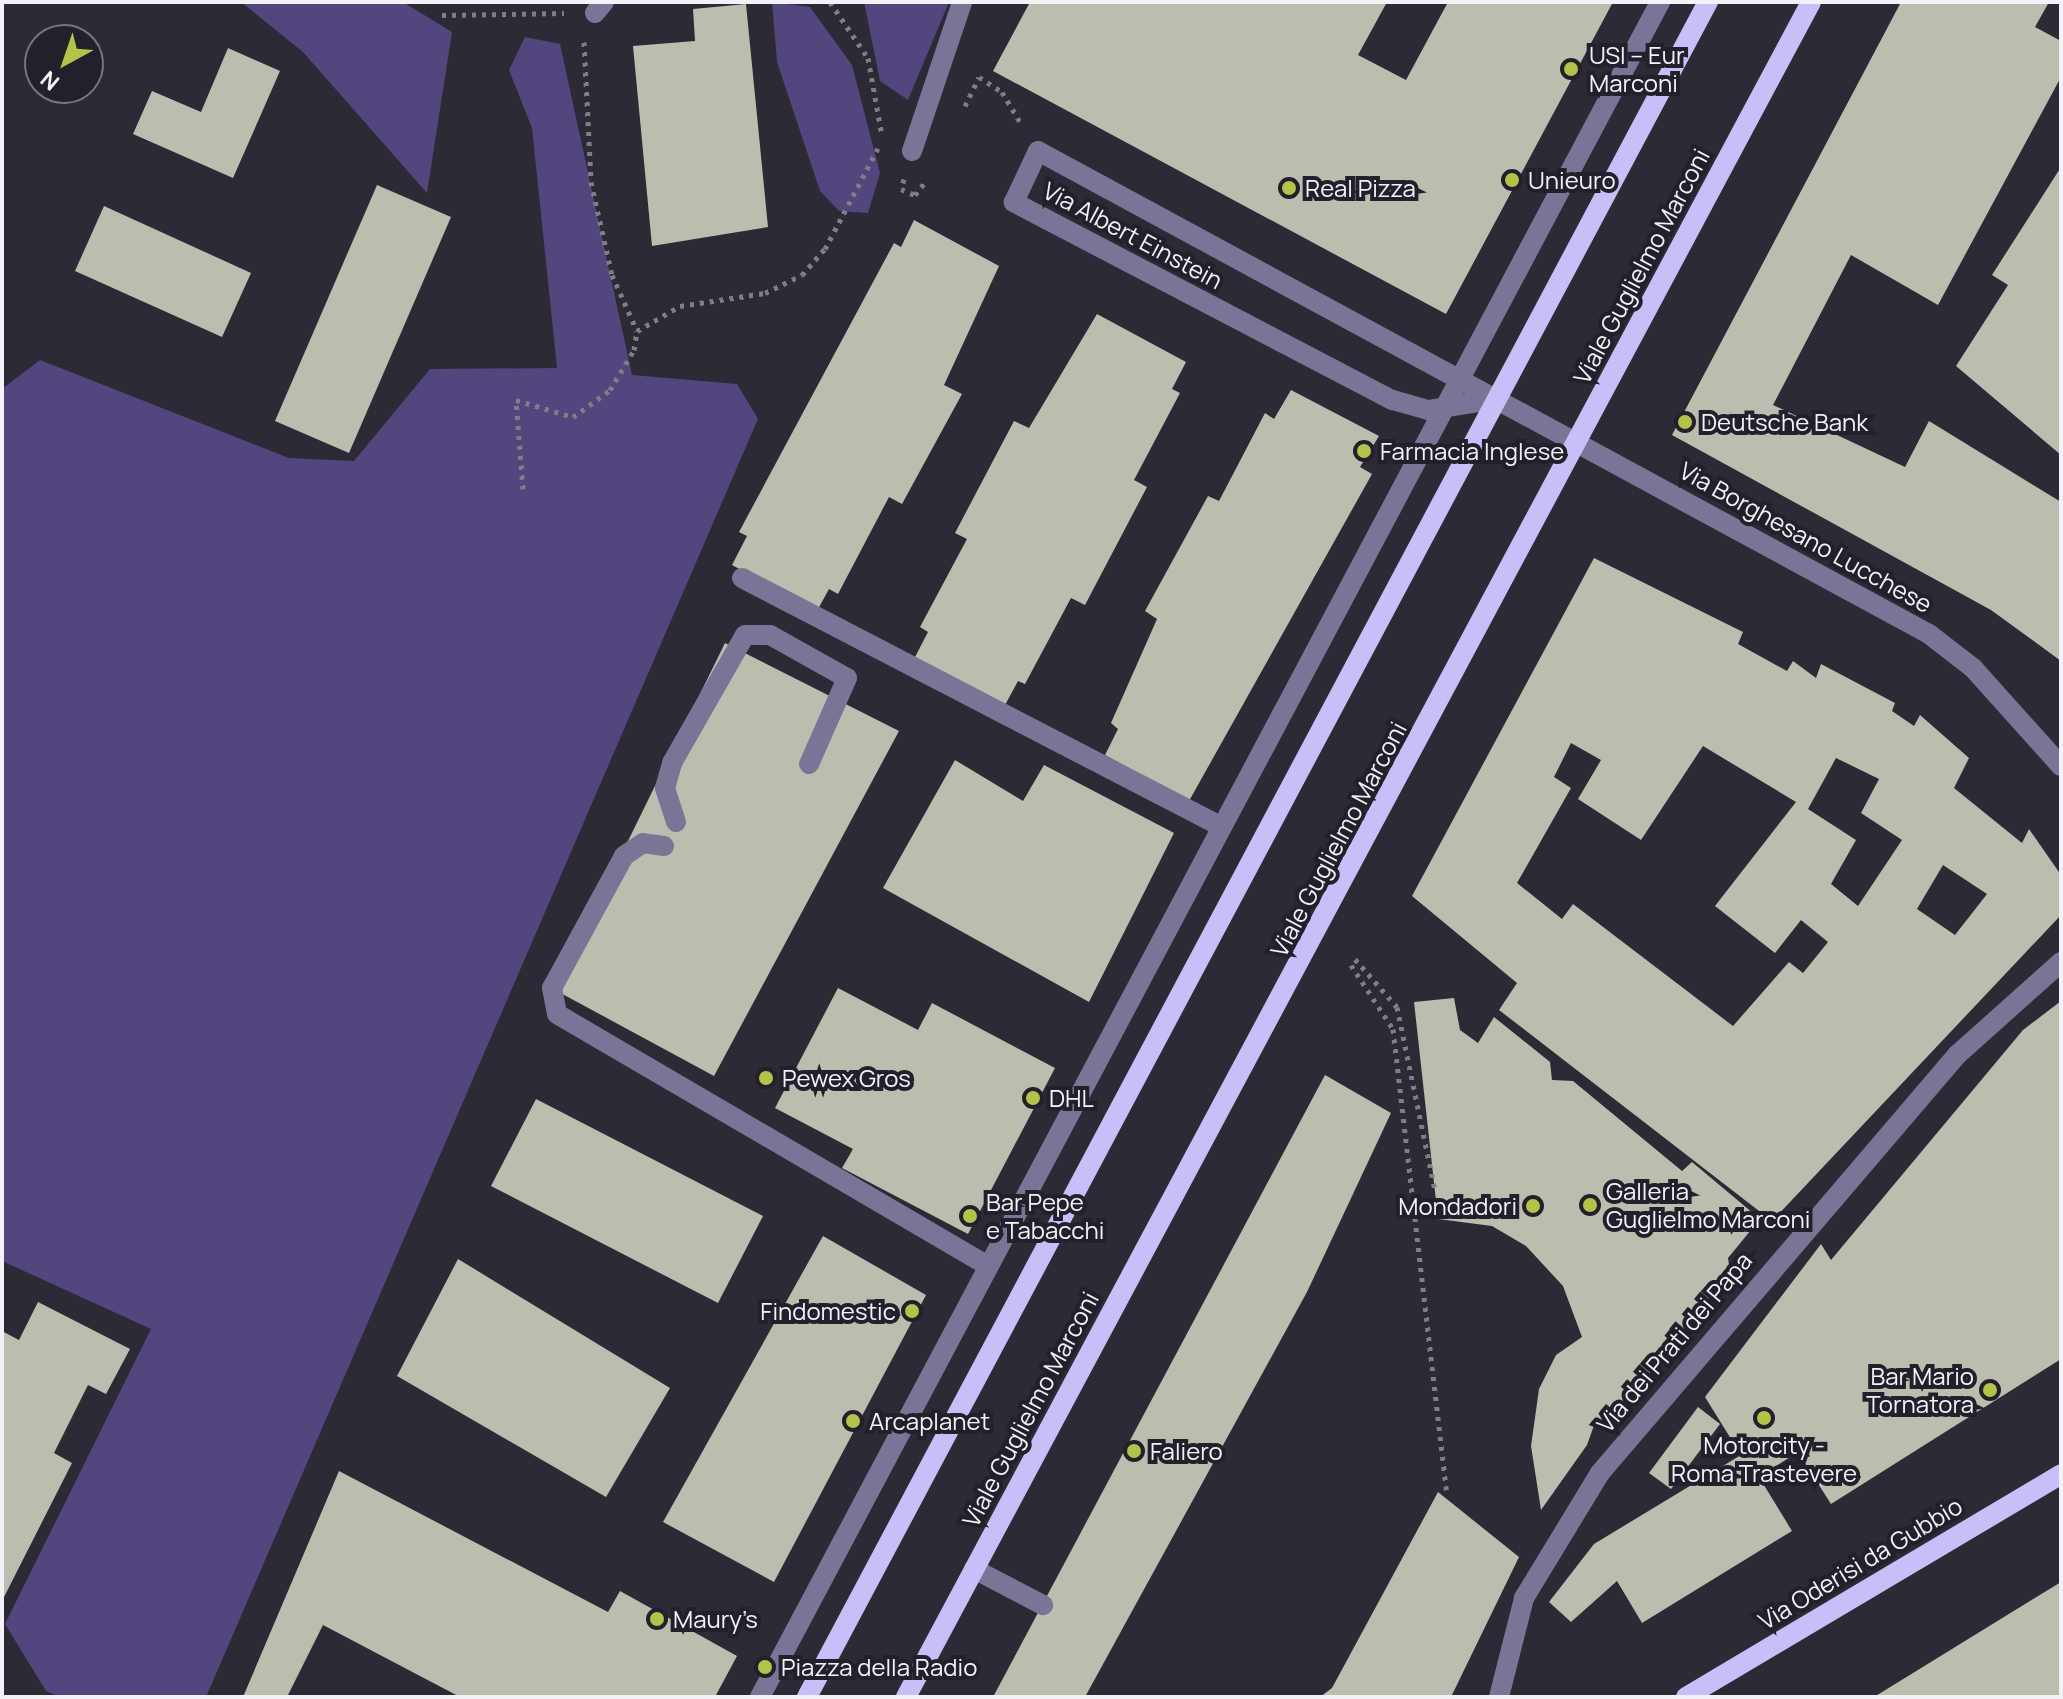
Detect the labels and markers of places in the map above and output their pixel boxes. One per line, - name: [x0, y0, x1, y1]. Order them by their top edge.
- place label: USI – Eur Marconi: [1589, 41, 1685, 97]
- marker: USI – Eur Marconi: [1560, 58, 1582, 80]
- place label: Unieuro: [1528, 166, 1616, 194]
- marker: Unieuro: [1503, 171, 1521, 189]
- place label: Real Pizza: [1305, 174, 1416, 202]
- marker: Real Pizza: [1280, 179, 1298, 197]
- place label: Deutsche Bank: [1701, 408, 1868, 436]
- marker: Deutsche Bank: [1676, 413, 1694, 431]
- place label: Farmacia Inglese: [1380, 437, 1564, 465]
- marker: Farmacia Inglese: [1355, 442, 1373, 460]
- place label: Pewex Gros: [782, 1064, 911, 1092]
- marker: Pewex Gros: [757, 1069, 775, 1087]
- place label: DHL: [1049, 1084, 1094, 1112]
- marker: DHL: [1024, 1089, 1042, 1107]
- place label: Galleria Guglielmo Marconi: [1606, 1177, 1810, 1233]
- place label: Bar Pepe e Tabacchi: [986, 1188, 1104, 1244]
- place label: Mondadori: [1398, 1192, 1517, 1220]
- marker: Galleria Guglielmo Marconi: [1581, 1196, 1599, 1214]
- marker: Mondadori: [1524, 1197, 1542, 1215]
- marker: Bar Pepe e Tabacchi: [961, 1207, 979, 1225]
- place label: Findomestic: [760, 1297, 896, 1325]
- marker: Findomestic: [903, 1302, 921, 1320]
- place label: Bar Mario Tornatora: [1866, 1362, 1974, 1418]
- marker: Bar Mario Tornatora: [1981, 1381, 1999, 1399]
- place label: Arcaplanet: [869, 1407, 990, 1435]
- marker: Motorcity - Roma Trastevere: [1755, 1409, 1773, 1427]
- marker: Arcaplanet: [844, 1412, 862, 1430]
- place label: Motorcity - Roma Trastevere: [1671, 1431, 1857, 1487]
- place label: Faliero: [1150, 1437, 1223, 1465]
- marker: Faliero: [1125, 1442, 1143, 1460]
- place label: Maury’s: [673, 1605, 758, 1633]
- marker: Maury’s: [648, 1610, 666, 1628]
- place label: Piazza della Radio: [781, 1653, 977, 1681]
- marker: Piazza della Radio: [756, 1658, 774, 1676]

